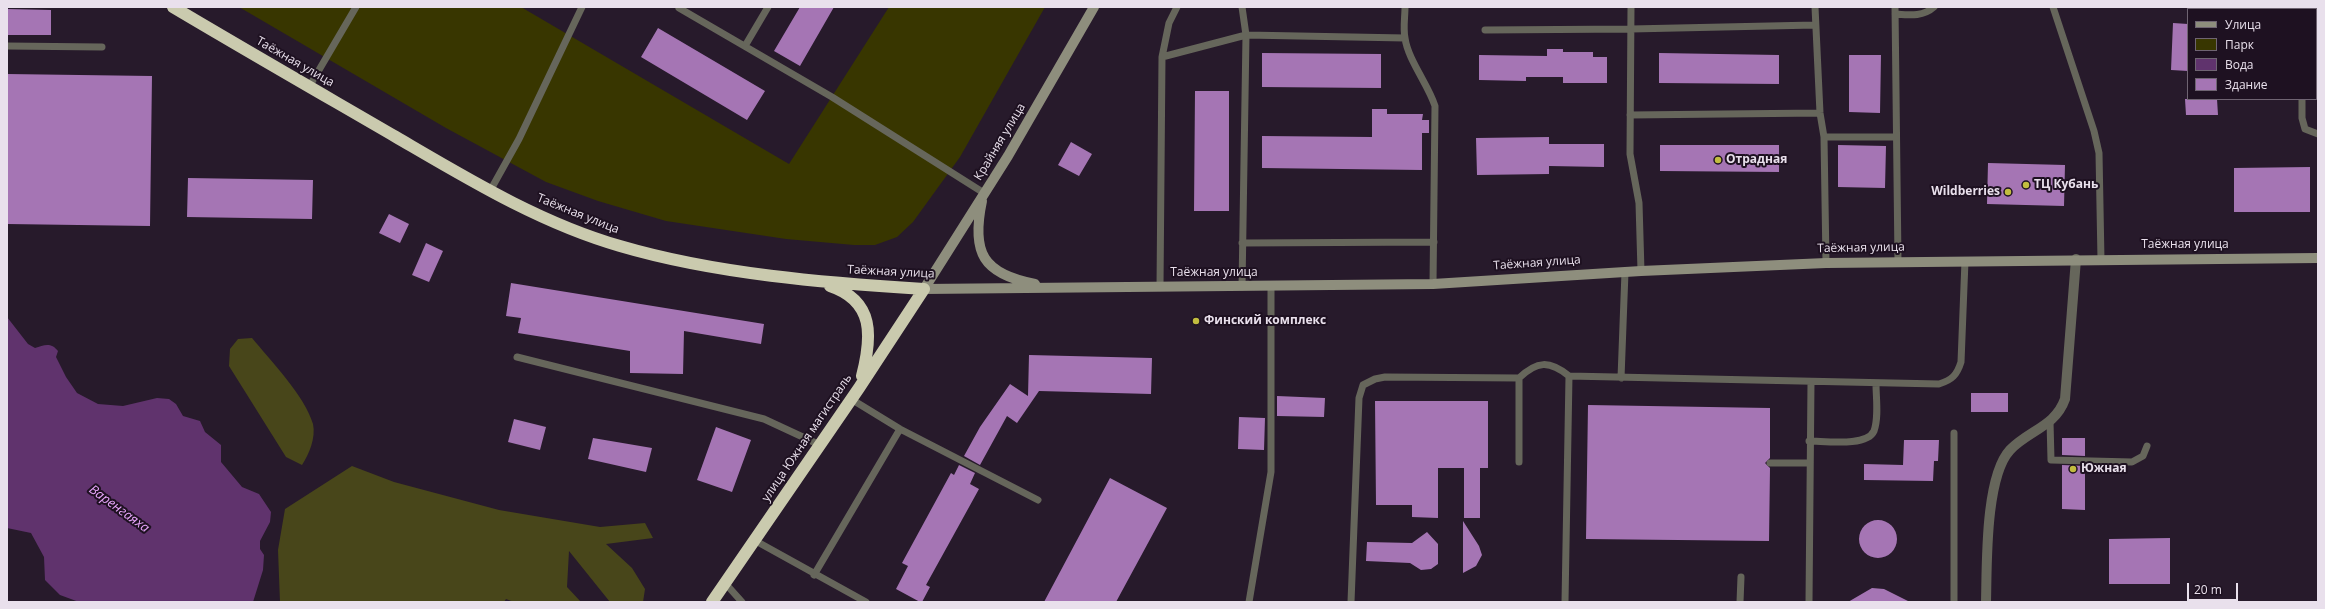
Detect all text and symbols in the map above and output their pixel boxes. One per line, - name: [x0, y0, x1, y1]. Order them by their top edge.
- legend: [2187, 8, 2317, 100]
- text: Улица: [2225, 16, 2261, 33]
- street label: Таёжная улица: [253, 34, 337, 90]
- text: Парк: [2225, 36, 2254, 53]
- text: Вода: [2225, 56, 2254, 73]
- text: Здание: [2225, 76, 2268, 93]
- street label: Крайняя улица: [971, 101, 1029, 183]
- place label: Отрадная: [1726, 153, 1787, 167]
- marker: Отрадная: [1713, 155, 1723, 165]
- place label: ТЦ Кубань: [2034, 178, 2098, 192]
- marker: ТЦ Кубань: [2021, 180, 2031, 190]
- place label: Wildberries: [1931, 185, 2000, 199]
- marker: Wildberries: [2003, 187, 2013, 197]
- street label: Таёжная улица: [535, 191, 621, 237]
- street label: Таёжная улица: [2141, 238, 2229, 252]
- street label: Таёжная улица: [1817, 240, 1905, 256]
- street label: Таёжная улица: [1493, 253, 1581, 273]
- street label: Таёжная улица: [847, 263, 935, 281]
- street label: Таёжная улица: [1170, 266, 1258, 280]
- place label: Финский комплекс: [1204, 314, 1326, 328]
- marker: Финский комплекс: [1191, 316, 1201, 326]
- street label: улица Южная магистраль: [759, 371, 855, 505]
- place label: Южная: [2081, 462, 2127, 476]
- marker: Южная: [2068, 464, 2078, 474]
- water label: Варенгаяха: [86, 482, 152, 536]
- scale bar: [2189, 575, 2240, 601]
- text: 20 m: [2194, 581, 2222, 598]

